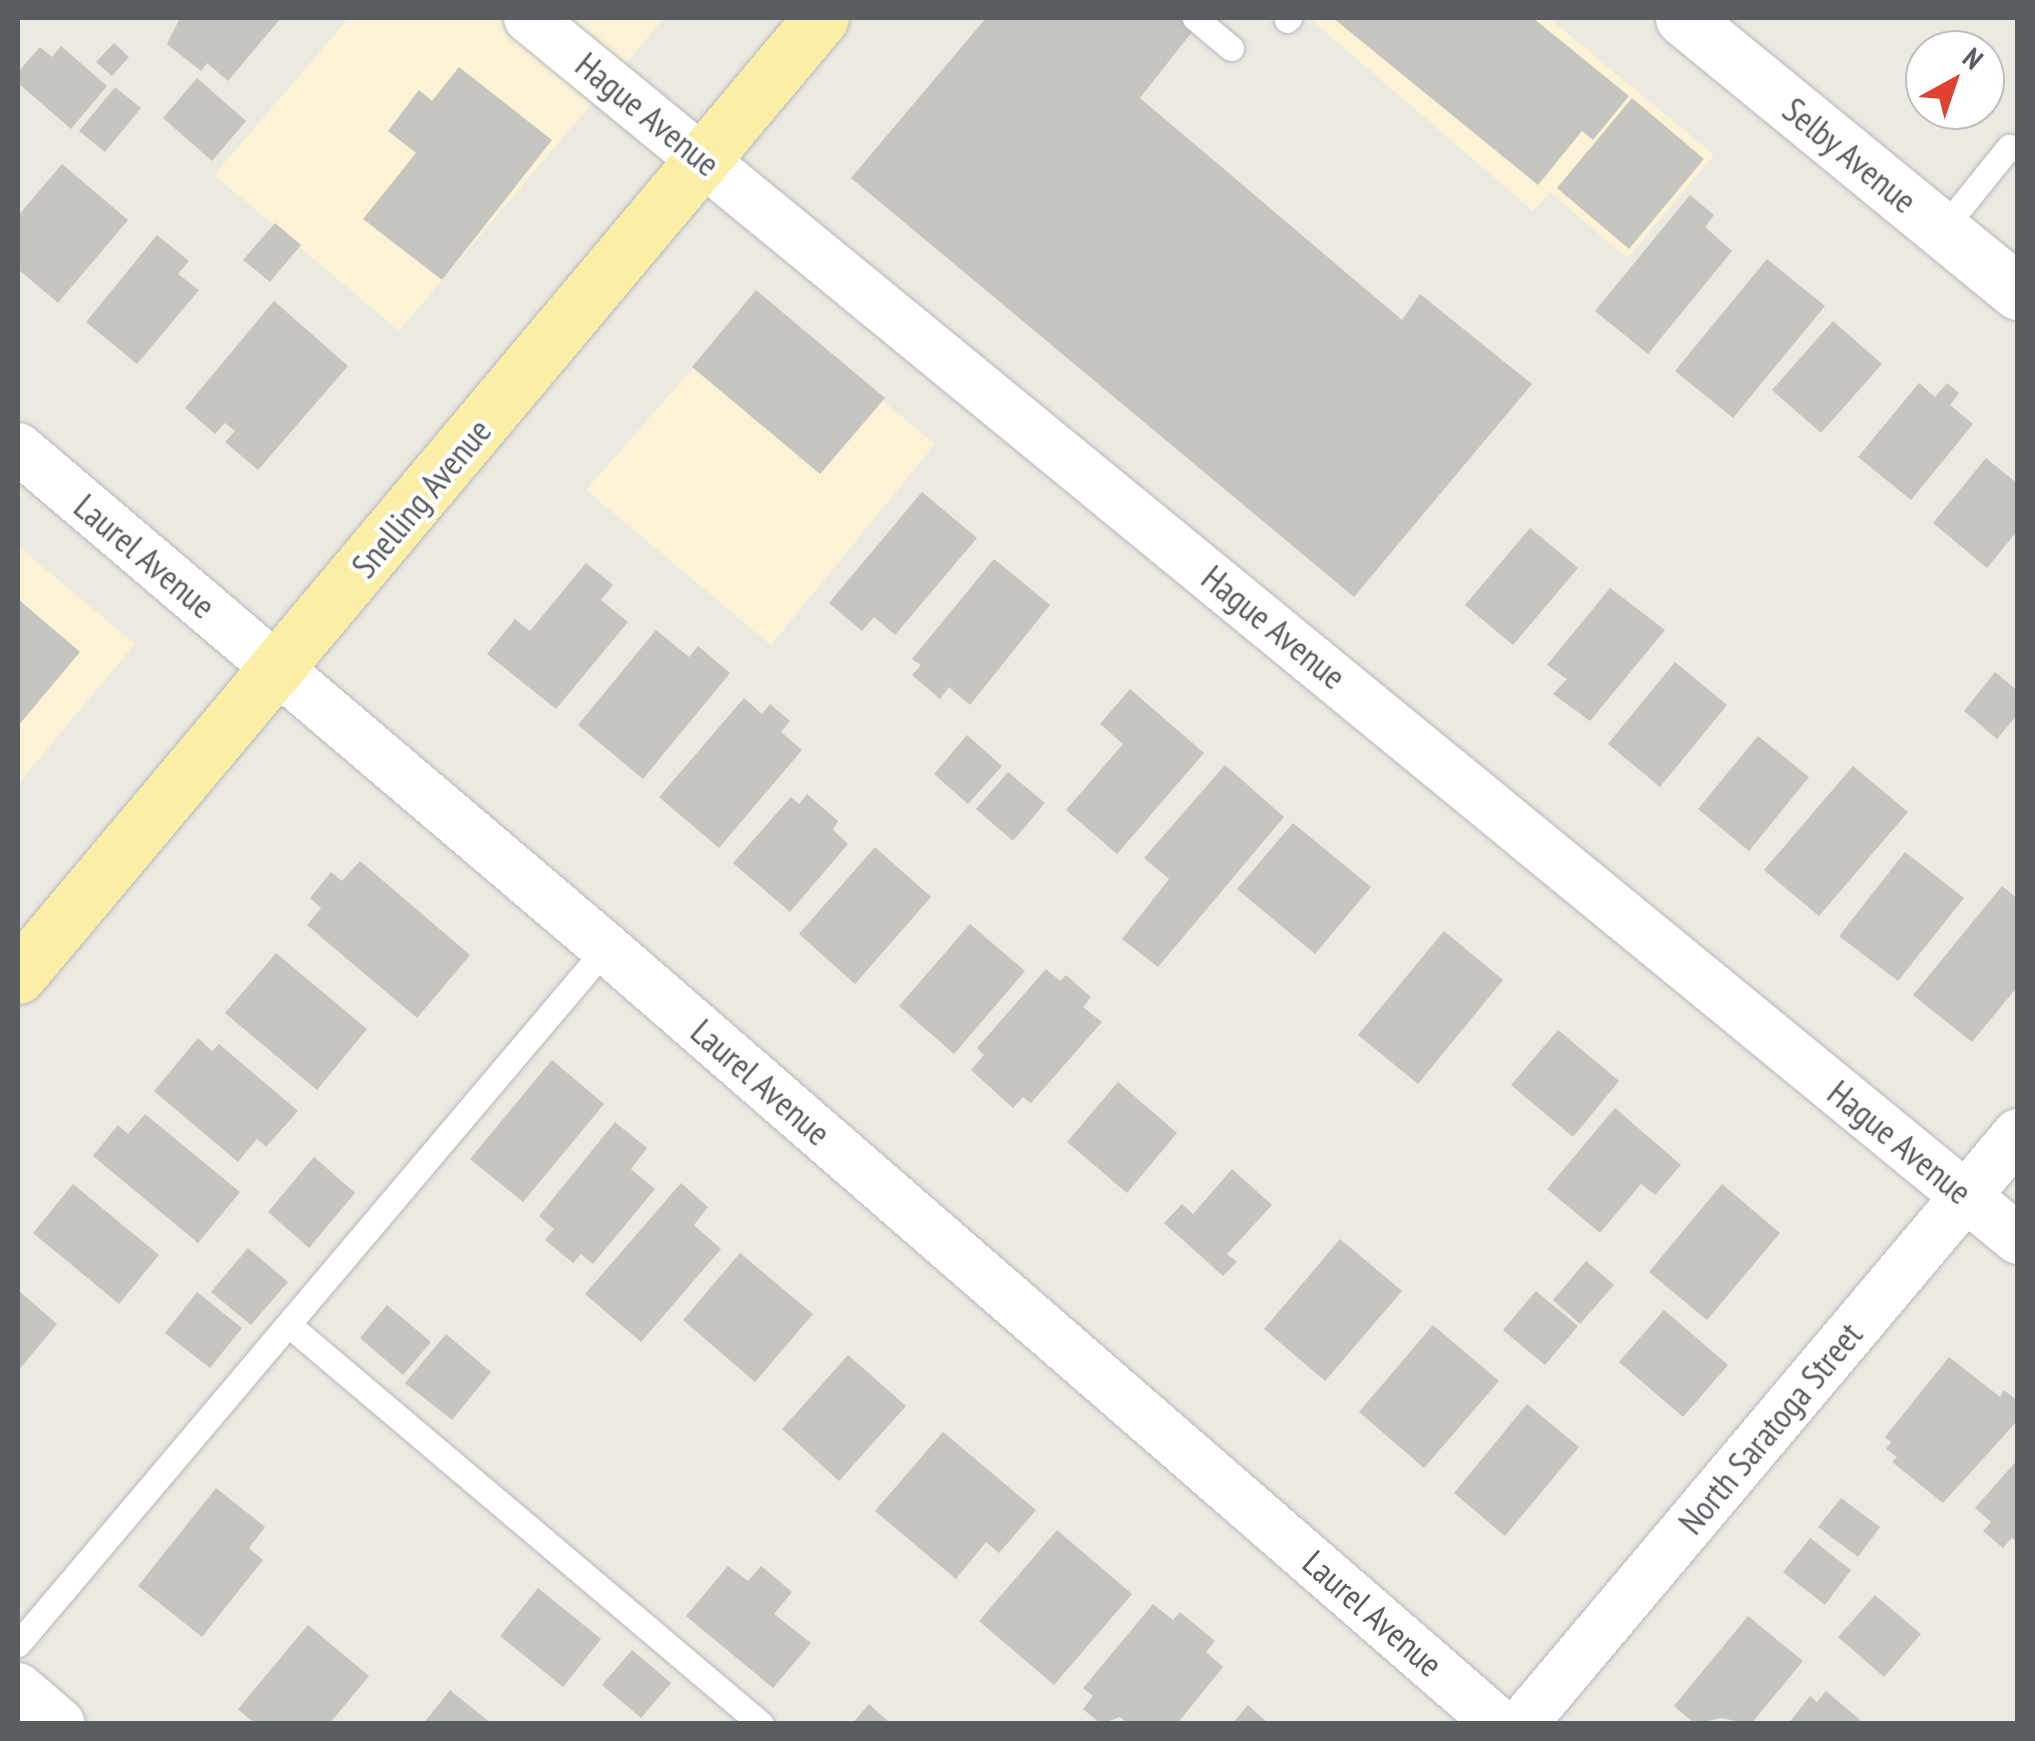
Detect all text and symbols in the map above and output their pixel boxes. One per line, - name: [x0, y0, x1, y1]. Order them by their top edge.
- north arrow: [1905, 30, 2005, 130]
- text: N: [1956, 39, 1991, 77]
- street label: Hague Avenue: [567, 43, 729, 185]
- street label: Selby Avenue: [1774, 88, 1926, 222]
- street label: Snelling Avenue: [342, 410, 500, 586]
- street label: Laurel Avenue: [66, 485, 224, 627]
- street label: Hague Avenue: [1193, 556, 1355, 698]
- street label: Laurel Avenue: [683, 1010, 839, 1154]
- street label: Hague Avenue: [1819, 1071, 1981, 1213]
- street label: North Saratoga Street: [1669, 1314, 1871, 1542]
- street label: Laurel Avenue: [1295, 1541, 1451, 1685]

